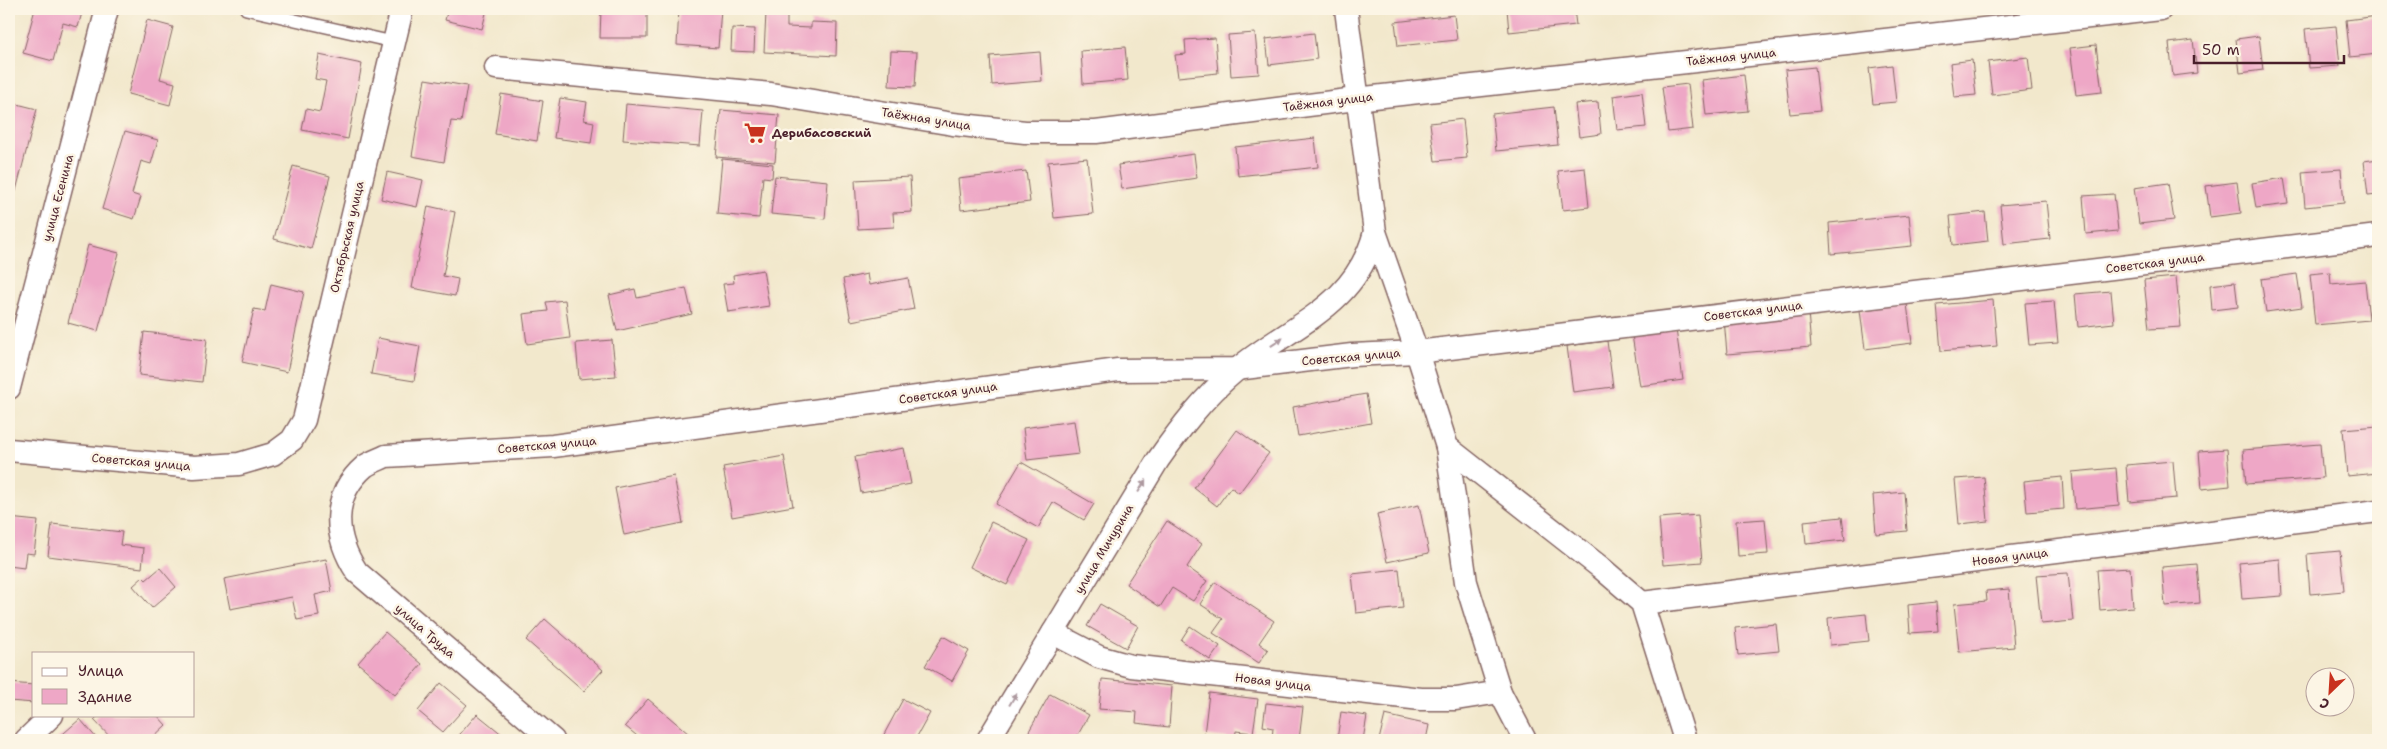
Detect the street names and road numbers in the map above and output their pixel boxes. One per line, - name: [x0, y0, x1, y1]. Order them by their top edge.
- street label: Таёжная улица: [1685, 44, 1777, 70]
- street label: Таёжная улица: [1282, 88, 1374, 115]
- street label: Таёжная улица: [880, 104, 972, 134]
- street label: улица Есенина: [39, 152, 77, 243]
- street label: Октябрьская улица: [326, 179, 368, 294]
- street label: Советская улица: [2105, 249, 2206, 277]
- street label: Советская улица: [1703, 297, 1804, 325]
- street label: Советская улица: [1301, 345, 1402, 369]
- street label: Советская улица: [898, 378, 999, 408]
- street label: Советская улица: [497, 433, 598, 457]
- street label: Советская улица: [91, 450, 192, 474]
- street label: улица Мичурина: [1071, 501, 1137, 597]
- street label: Новая улица: [1971, 544, 2050, 570]
- street label: улица Труда: [391, 600, 459, 662]
- street label: Новая улица: [1234, 669, 1313, 695]

